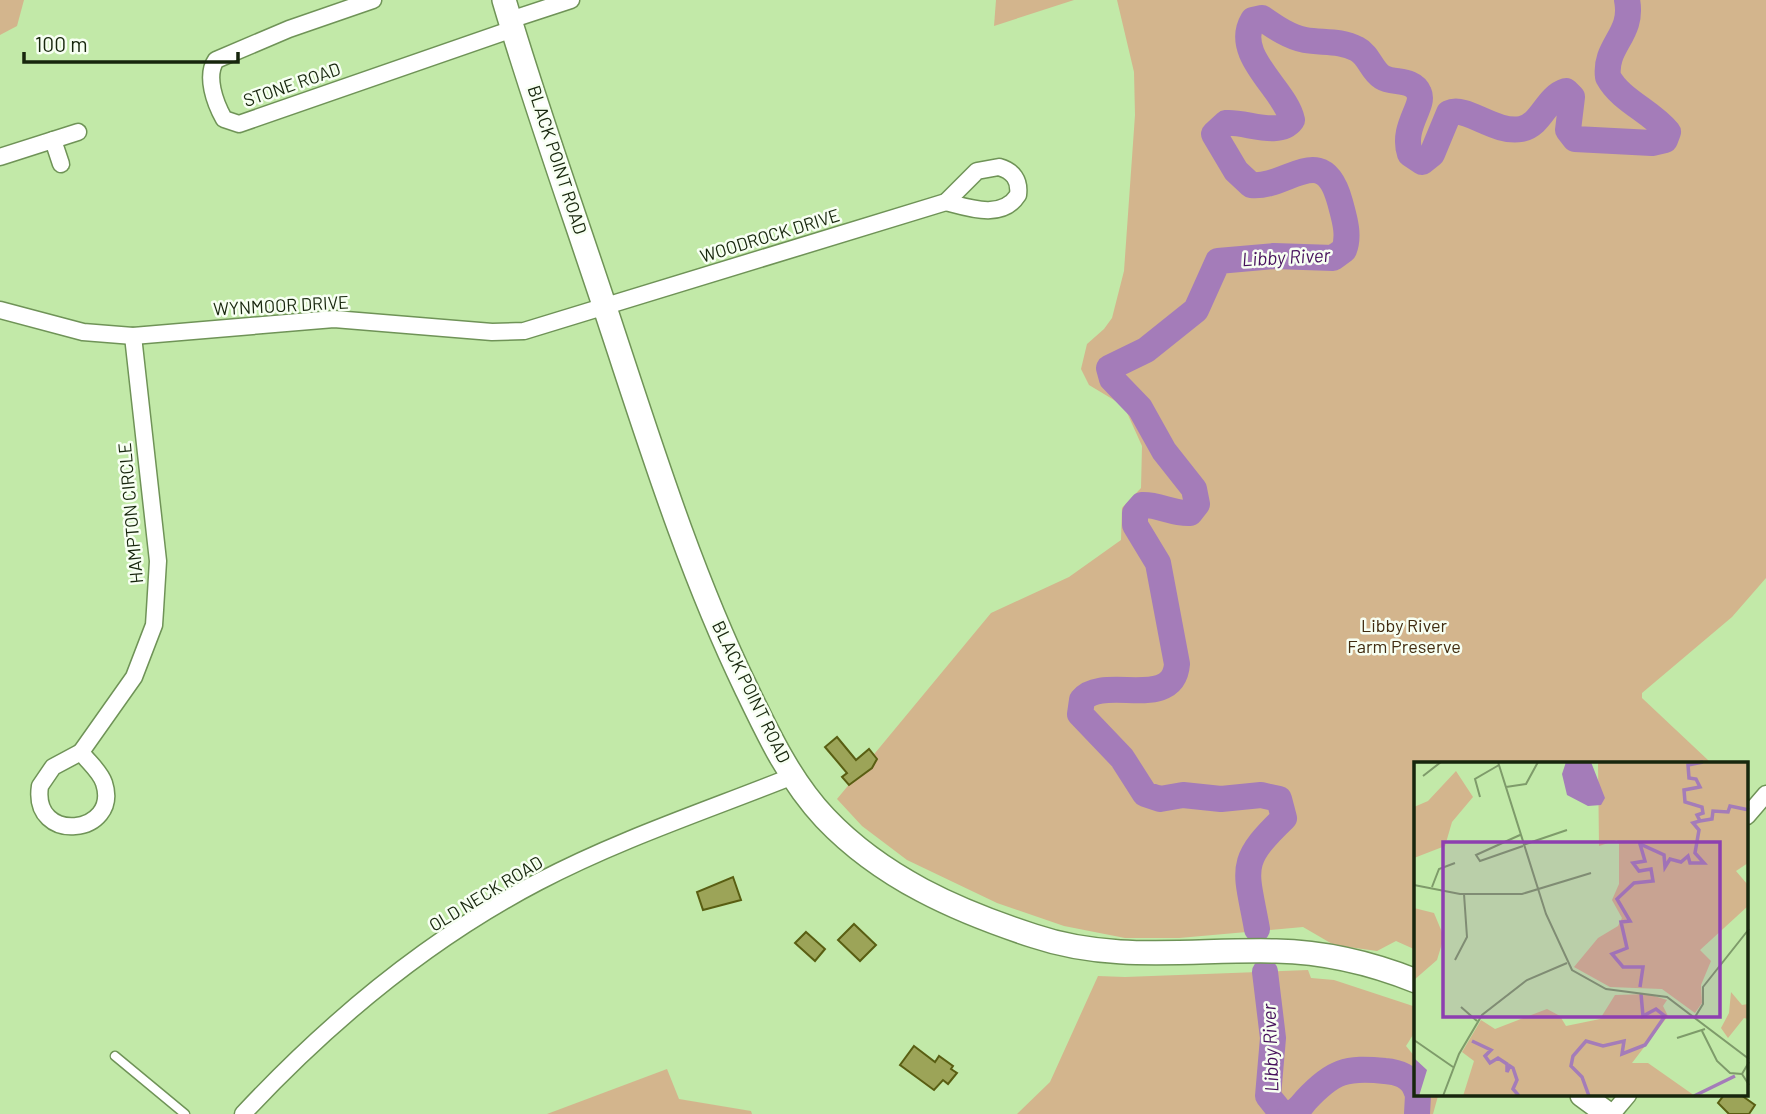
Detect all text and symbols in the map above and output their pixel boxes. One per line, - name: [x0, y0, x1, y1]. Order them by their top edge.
- scale bar: [24, 21, 238, 65]
- text: 100 m: [35, 31, 88, 56]
- street label: STONE ROAD: [240, 57, 343, 111]
- street label: BLACK POINT ROAD: [523, 82, 592, 237]
- street label: WOODROCK DRIVE: [697, 203, 842, 267]
- water label: Libby River: [1241, 243, 1332, 270]
- street label: WYNMOOR DRIVE: [213, 290, 349, 320]
- street label: HAMPTON CIRCLE: [113, 442, 147, 584]
- park label: Libby River Farm Preserve: [1347, 614, 1461, 657]
- street label: BLACK POINT ROAD: [708, 617, 796, 766]
- inset map: [1414, 762, 1748, 1096]
- street label: OLD NECK ROAD: [425, 851, 546, 936]
- water label: Libby River: [1256, 1002, 1283, 1093]

